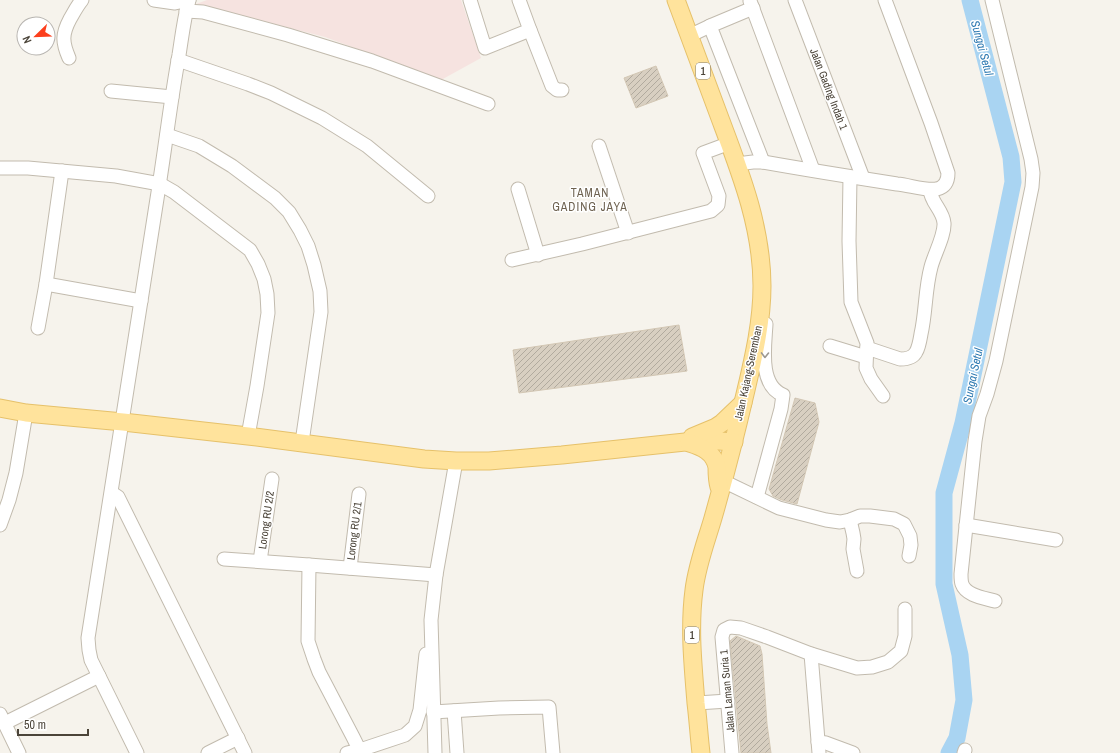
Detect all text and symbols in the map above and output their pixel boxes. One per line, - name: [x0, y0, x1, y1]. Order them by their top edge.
- north arrow: [16, 16, 56, 56]
- water label: Sungai Setul: [967, 19, 997, 78]
- text: N: [19, 34, 35, 46]
- street label: Jalan Gading Indah 1: [807, 46, 851, 132]
- road number: 1: [696, 63, 710, 79]
- district label: TAMAN GADING JAYA: [552, 185, 628, 215]
- street label: Jalan Kajang-Seremban: [731, 324, 765, 422]
- water label: Sungai Setul: [959, 346, 987, 405]
- one-way arrow: [761, 352, 769, 358]
- street label: Lorong RU 2/2: [255, 490, 277, 550]
- street label: Lorong RU 2/1: [343, 501, 365, 561]
- road number: 1: [685, 627, 699, 643]
- street label: Jalan Laman Suria 1: [716, 649, 738, 733]
- scale bar: [18, 711, 88, 737]
- text: 50 m: [24, 717, 46, 733]

